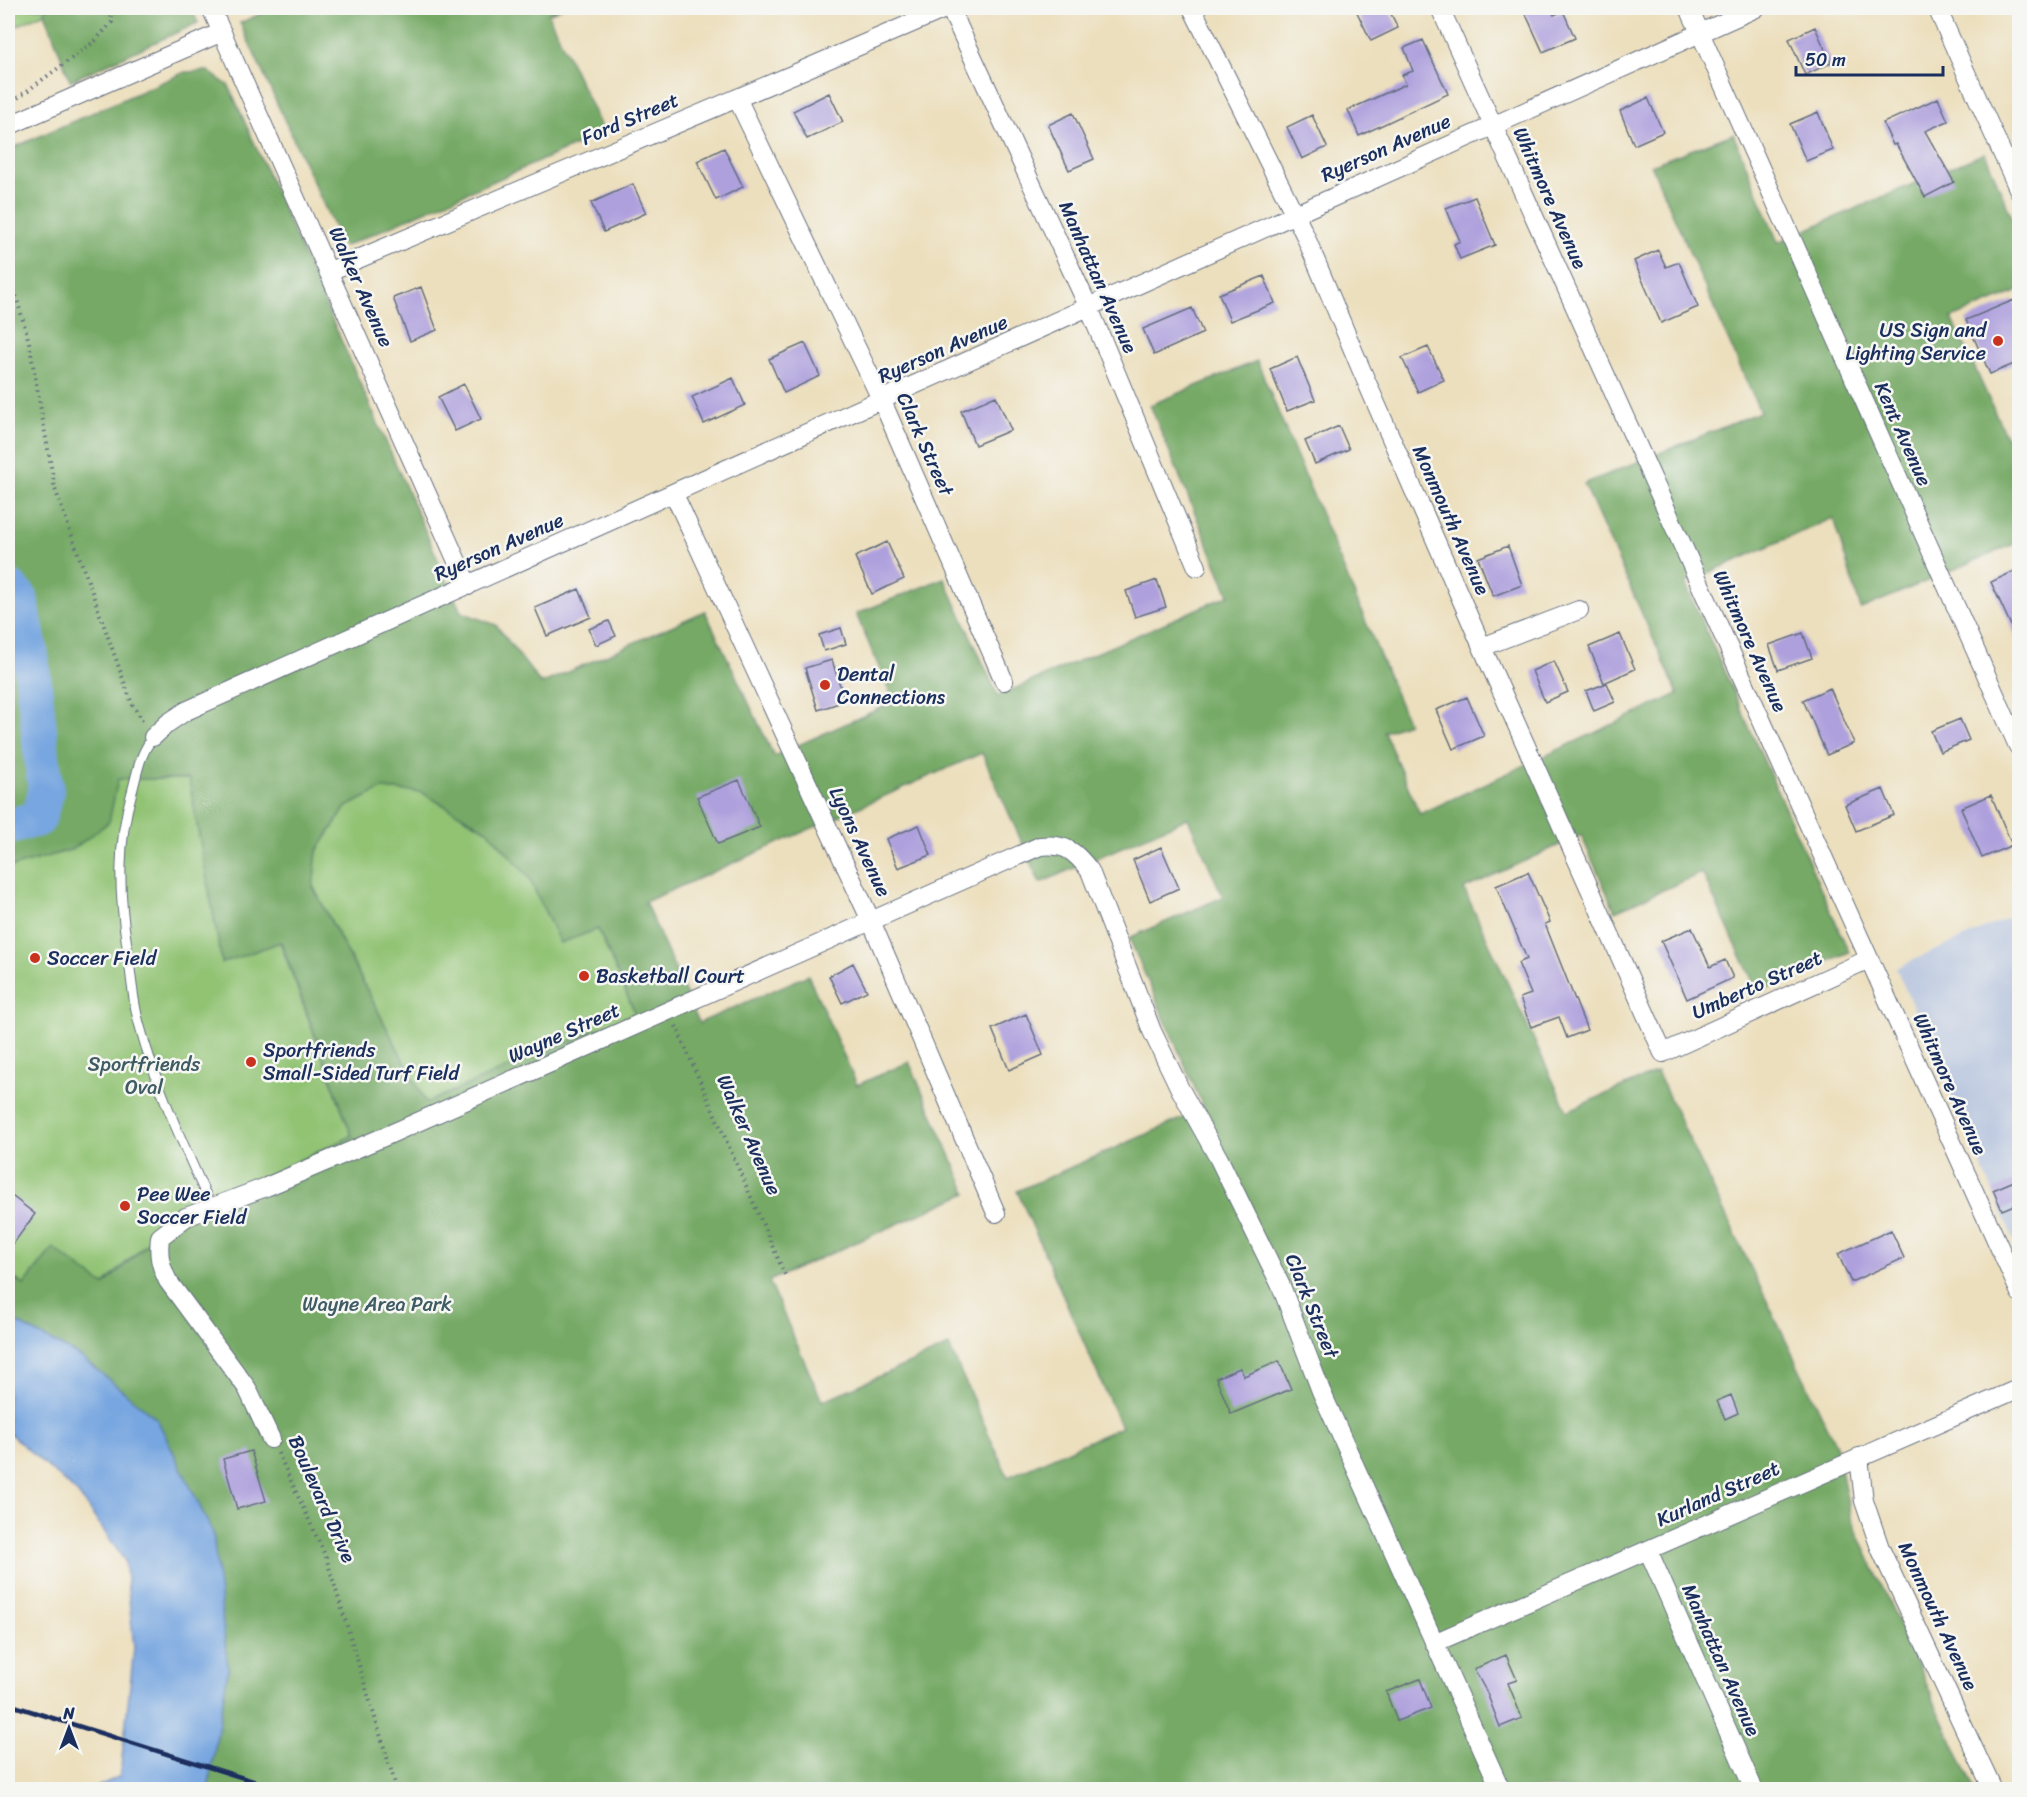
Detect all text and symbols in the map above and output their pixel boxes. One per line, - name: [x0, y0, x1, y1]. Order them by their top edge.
- scale bar: [1796, 39, 1943, 77]
- text: 50 m: [1805, 44, 1846, 76]
- street label: Ford Street: [576, 83, 685, 155]
- street label: Ryerson Avenue: [1315, 104, 1457, 192]
- street label: Whitmore Avenue: [1503, 121, 1597, 275]
- street label: Manhattan Avenue: [1049, 195, 1148, 359]
- street label: Walker Avenue: [319, 221, 403, 353]
- street label: Ryerson Avenue: [872, 305, 1014, 393]
- place label: US Sign and Lighting Service: [1846, 313, 1987, 371]
- marker: US Sign and Lighting Service: [1991, 334, 2005, 348]
- street label: Kent Avenue: [1864, 376, 1942, 492]
- street label: Clark Street: [887, 386, 964, 502]
- street label: Monmouth Avenue: [1402, 439, 1500, 601]
- street label: Ryerson Avenue: [428, 503, 570, 591]
- street label: Whitmore Avenue: [1703, 564, 1797, 718]
- place label: Dental Connections: [837, 657, 946, 715]
- marker: Dental Connections: [818, 678, 832, 692]
- street label: Lyons Avenue: [819, 781, 901, 903]
- street label: Umberto Street: [1686, 940, 1828, 1029]
- place label: Soccer Field: [47, 941, 158, 976]
- marker: Soccer Field: [28, 951, 42, 965]
- place label: Basketball Court: [596, 959, 745, 994]
- marker: Basketball Court: [577, 969, 591, 983]
- street label: Wayne Street: [502, 993, 626, 1073]
- street label: Whitmore Avenue: [1903, 1007, 1997, 1161]
- place label: Sportfriends Small-Sided Turf Field: [263, 1033, 460, 1091]
- park label: Sportfriends Oval: [88, 1047, 201, 1105]
- marker: Sportfriends Small-Sided Turf Field: [244, 1055, 258, 1069]
- street label: Walker Avenue: [707, 1069, 791, 1201]
- place label: Pee Wee Soccer Field: [137, 1177, 248, 1235]
- marker: Pee Wee Soccer Field: [118, 1199, 132, 1213]
- street label: Clark Street: [1275, 1248, 1349, 1365]
- park label: Wayne Area Park: [302, 1287, 452, 1322]
- street label: Boulevard Drive: [278, 1429, 366, 1569]
- street label: Kurland Street: [1650, 1451, 1786, 1537]
- street label: Monmouth Avenue: [1888, 1536, 1988, 1697]
- street label: Manhattan Avenue: [1672, 1578, 1771, 1742]
- north arrow: [39, 1698, 99, 1758]
- text: N: [62, 1699, 75, 1728]

